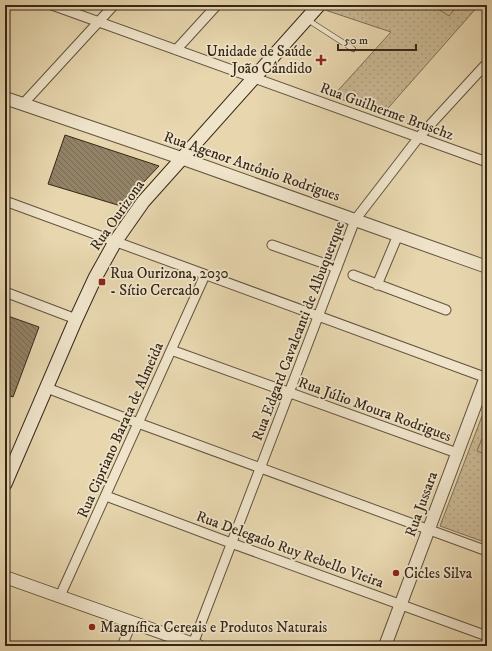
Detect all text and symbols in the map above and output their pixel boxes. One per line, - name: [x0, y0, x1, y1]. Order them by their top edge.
- scale bar: [338, 26, 416, 52]
- text: 50 m: [344, 33, 368, 48]
- place label: Unidade de Saúde João Cândido: [206, 42, 312, 78]
- marker: Unidade de Saúde João Cândido: [315, 54, 327, 66]
- street label: Rua Guilherme Bruschz: [317, 78, 457, 145]
- street label: Rua Agenor Antônio Rodrigues: [161, 127, 343, 206]
- street label: Rua Ourizona: [86, 176, 149, 254]
- street label: Rua Edgard Cavalcanti de Albuquerque: [248, 219, 349, 444]
- place label: Rua Ourizona, 2030 - Sítio Cercado: [110, 264, 229, 300]
- marker: Rua Ourizona, 2030 - Sítio Cercado: [97, 277, 107, 287]
- street label: Rua Cipriano Barata de Almeida: [73, 339, 168, 521]
- street label: Rua Júlio Moura Rodrigues: [296, 373, 454, 446]
- street label: Rua Jussara: [401, 468, 442, 539]
- street label: Rua Delegado Ruy Rebello Vieira: [193, 507, 387, 593]
- place label: Cicles Silva: [404, 564, 473, 583]
- marker: Cicles Silva: [391, 568, 401, 578]
- place label: Magnífica Cereais e Produtos Naturais: [100, 618, 327, 637]
- marker: Magnífica Cereais e Produtos Naturais: [87, 622, 97, 632]

